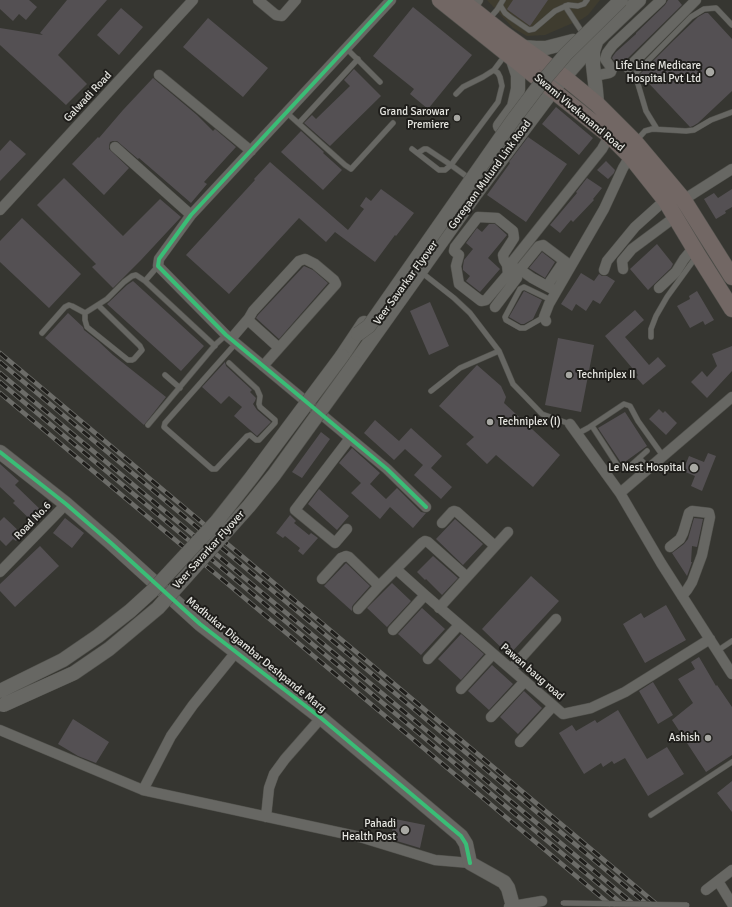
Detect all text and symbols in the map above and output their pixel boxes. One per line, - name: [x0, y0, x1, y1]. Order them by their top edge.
- place label: Life Line Medicare Hospital Pvt Ltd: [615, 59, 701, 85]
- marker: Life Line Medicare Hospital Pvt Ltd: [704, 66, 716, 78]
- street label: Galwadi Road: [61, 69, 115, 125]
- street label: Swami Vivekanand Road: [531, 71, 627, 155]
- place label: Grand Sarowar Premiere: [380, 105, 449, 131]
- marker: Grand Sarowar Premiere: [452, 113, 462, 123]
- street label: Goregaon Mulund Link Road: [446, 118, 534, 232]
- street label: Veer Savarkar Flyover: [371, 238, 441, 328]
- place label: Techniplex II: [577, 368, 636, 382]
- marker: Techniplex II: [564, 370, 574, 380]
- place label: Techniplex (I): [498, 415, 561, 429]
- marker: Techniplex (I): [485, 417, 495, 427]
- place label: Le Nest Hospital: [608, 461, 685, 475]
- marker: Le Nest Hospital: [688, 462, 700, 474]
- street label: Road No.6: [12, 499, 54, 543]
- street label: Veer Savarkar Flyover: [170, 508, 248, 592]
- street label: Madhukar Digambar Deshpande Marg: [183, 594, 329, 716]
- street label: Pawan baug road: [498, 641, 566, 703]
- place label: Ashish: [669, 731, 700, 745]
- marker: Ashish: [703, 733, 713, 743]
- place label: Pahadi Health Post: [342, 817, 396, 843]
- marker: Pahadi Health Post: [399, 824, 411, 836]

